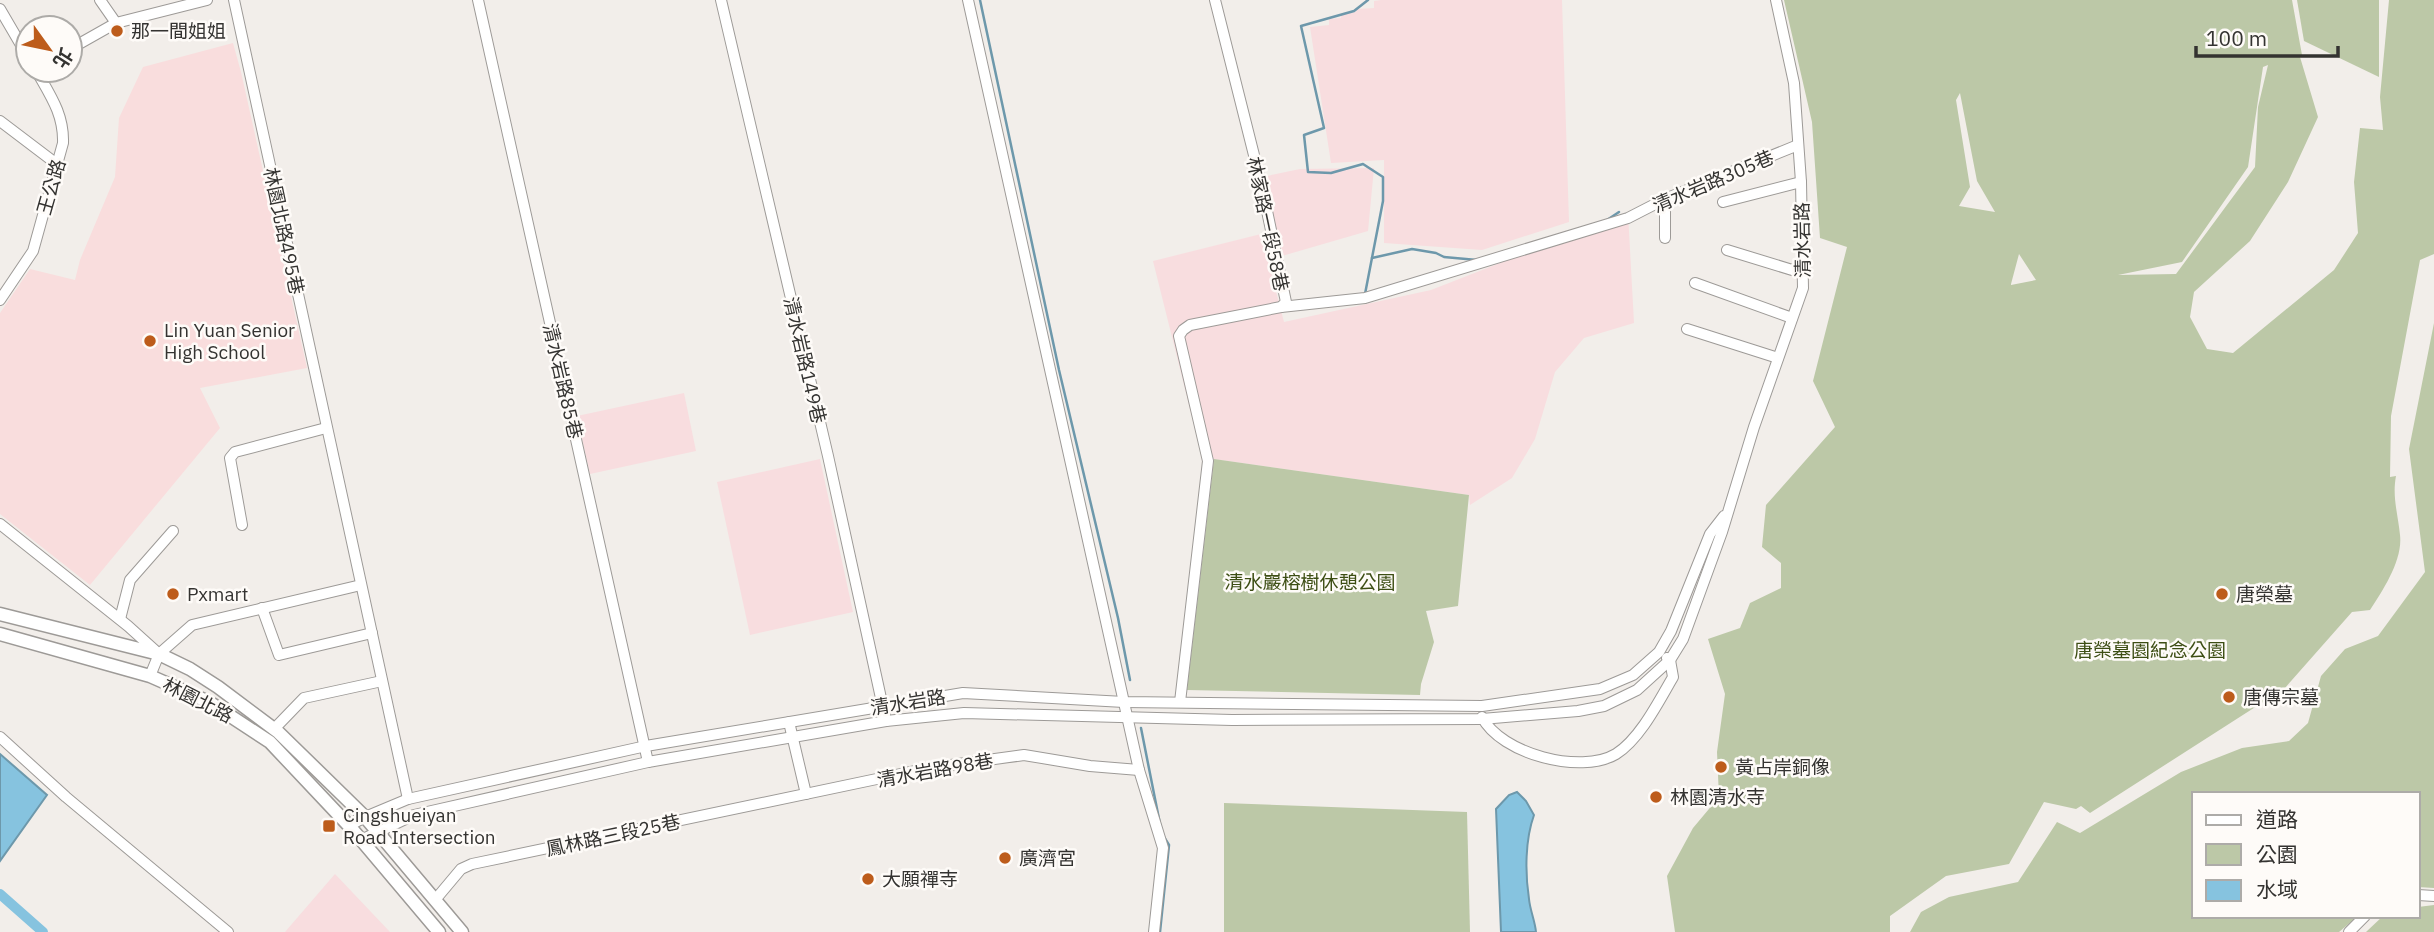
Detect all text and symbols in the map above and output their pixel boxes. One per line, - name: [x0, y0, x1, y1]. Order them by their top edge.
- north arrow: [14, 14, 84, 84]
- scale bar: [2196, 14, 2338, 58]
- place label: 那一間姐姐: [131, 19, 226, 43]
- marker: 那一間姐姐: [109, 23, 125, 39]
- text: 100 m: [2206, 24, 2267, 52]
- text: 北: [48, 44, 78, 73]
- street label: 清水岩路305巷: [1649, 145, 1777, 217]
- street label: 林家路一段58巷: [1242, 155, 1294, 293]
- street label: 王公路: [32, 156, 70, 218]
- street label: 林園北路495巷: [259, 165, 309, 297]
- street label: 清水岩路: [1789, 202, 1815, 278]
- street label: 清水岩路149巷: [779, 294, 831, 426]
- place label: Lin Yuan Senior High School: [164, 318, 295, 364]
- street label: 清水岩路85巷: [538, 321, 588, 441]
- marker: Lin Yuan Senior High School: [142, 333, 158, 349]
- park label: 清水巖榕樹休憩公園: [1224, 570, 1396, 594]
- place label: Pxmart: [187, 582, 248, 606]
- place label: 唐榮墓: [2236, 582, 2293, 606]
- marker: Pxmart: [165, 586, 181, 602]
- marker: 唐榮墓: [2214, 586, 2230, 602]
- park label: 唐榮墓園紀念公園: [2074, 638, 2226, 662]
- street label: 林園北路: [159, 672, 237, 728]
- street label: 清水岩路: [869, 684, 947, 720]
- place label: 唐傳宗墓: [2243, 685, 2319, 709]
- marker: 唐傳宗墓: [2221, 689, 2237, 705]
- street label: 清水岩路98巷: [875, 748, 995, 792]
- place label: 黃占岸銅像: [1735, 755, 1830, 779]
- marker: 黃占岸銅像: [1713, 759, 1729, 775]
- place label: 林園清水寺: [1670, 785, 1765, 809]
- marker: 林園清水寺: [1648, 789, 1664, 805]
- legend: [2192, 792, 2420, 918]
- place label: Cingshueiyan Road Intersection: [343, 803, 496, 849]
- text: 道路: [2256, 805, 2298, 833]
- street label: 鳳林路三段25巷: [544, 809, 682, 861]
- marker: Cingshueiyan Road Intersection: [321, 818, 337, 834]
- text: 公園: [2256, 840, 2298, 868]
- place label: 廣濟宮: [1019, 846, 1076, 870]
- marker: 廣濟宮: [997, 850, 1013, 866]
- place label: 大願禪寺: [882, 867, 958, 891]
- marker: 大願禪寺: [860, 871, 876, 887]
- text: 水域: [2256, 875, 2298, 903]

